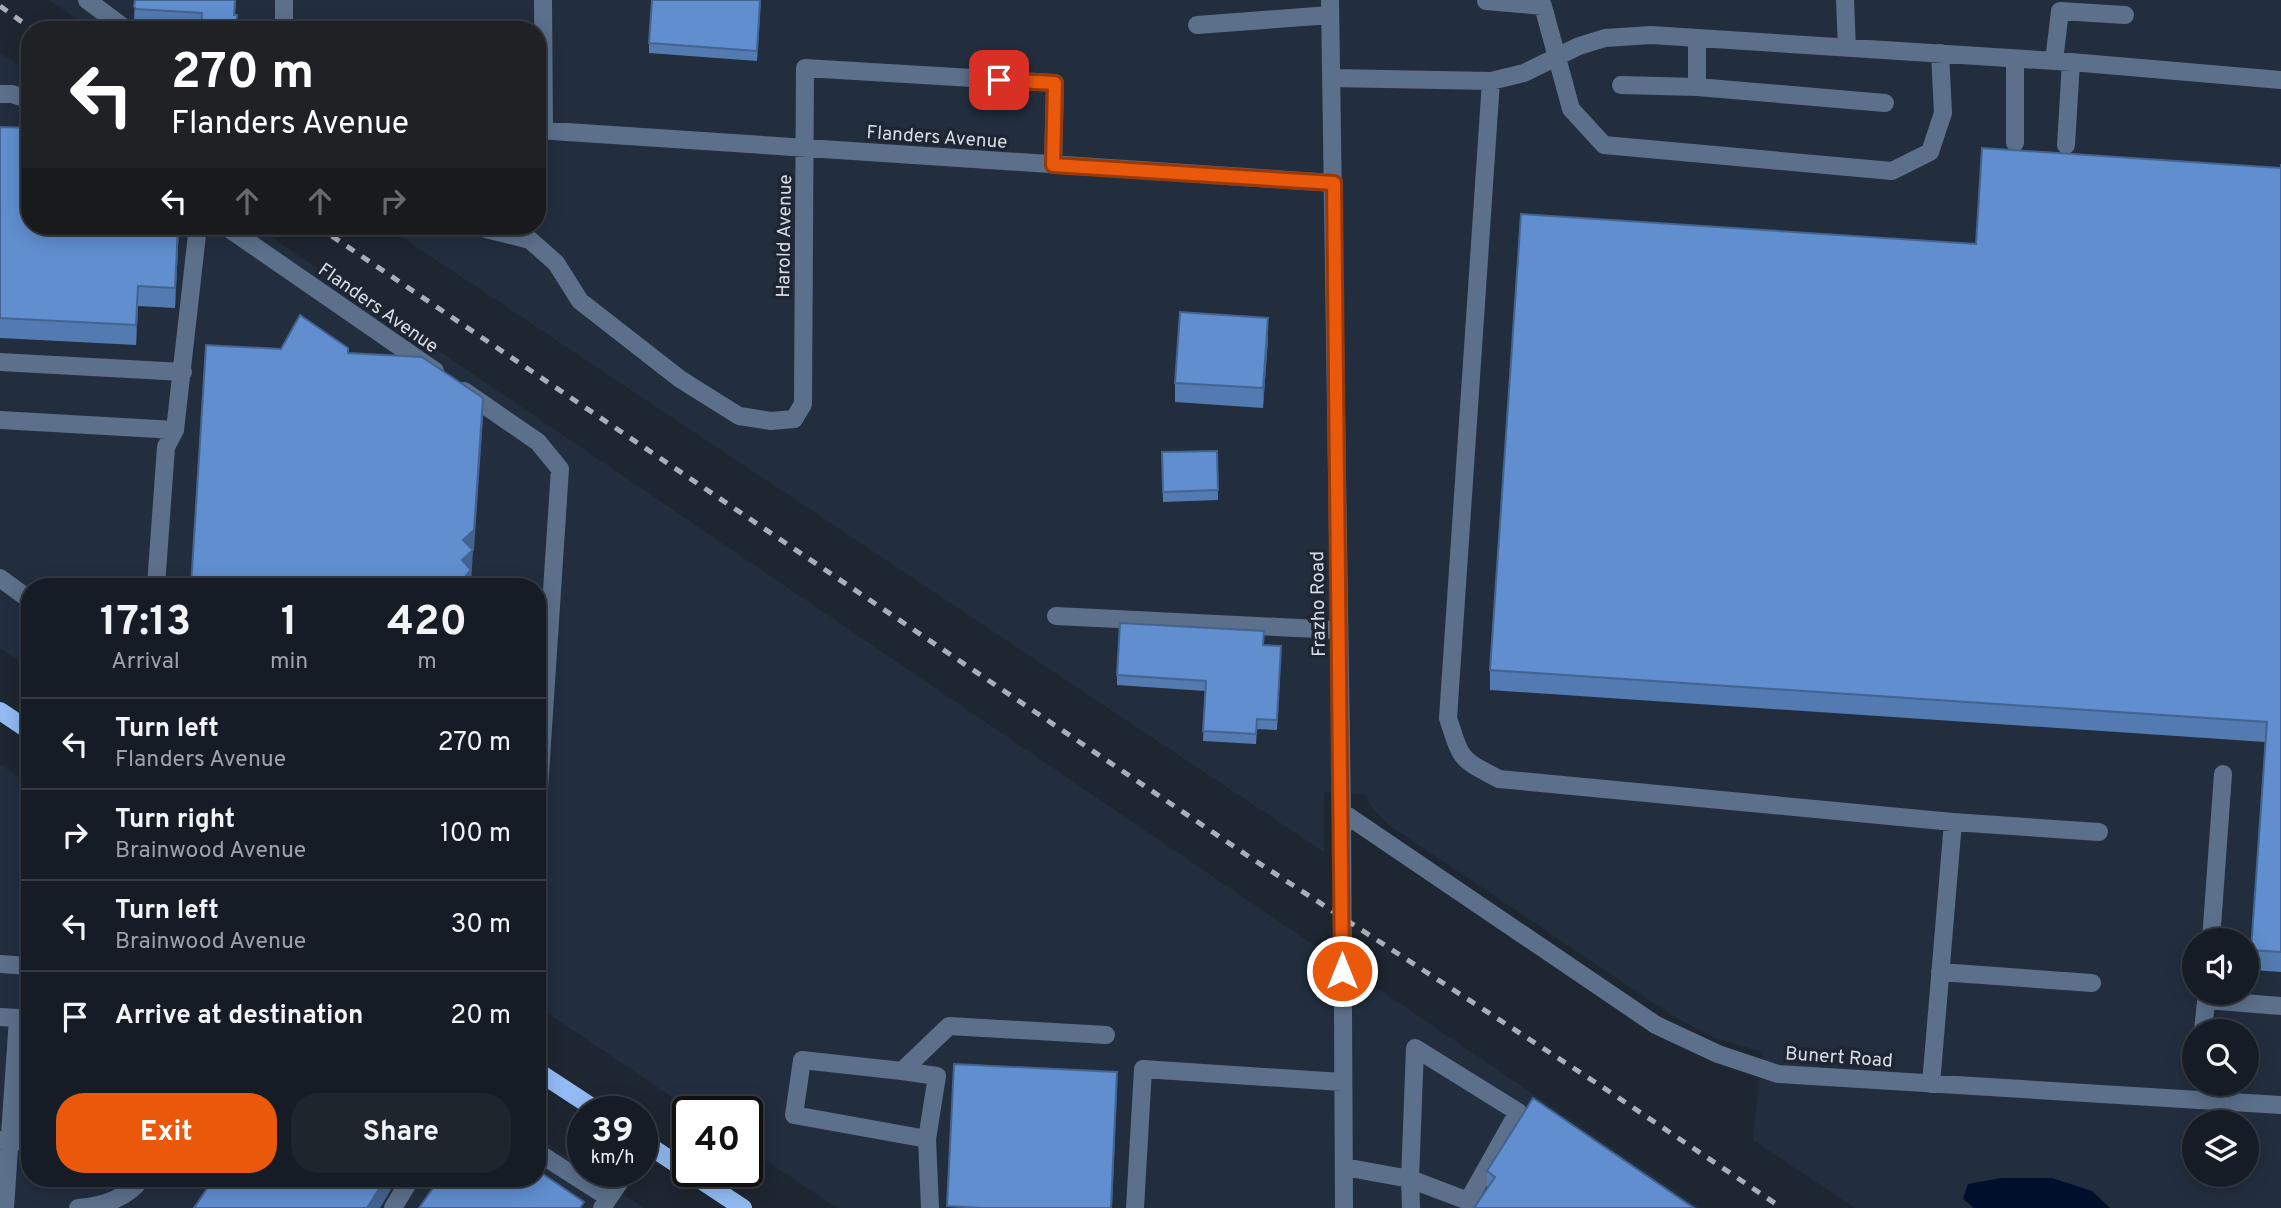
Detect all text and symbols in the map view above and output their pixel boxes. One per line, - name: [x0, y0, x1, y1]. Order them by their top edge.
- text: 270 m: [171, 44, 314, 106]
- icon: left: [56, 49, 147, 140]
- pin: [969, 50, 1029, 110]
- icon: arrive: [980, 61, 1018, 99]
- text: Flanders Avenue: [171, 105, 409, 145]
- street label: Flanders Avenue: [866, 121, 1008, 155]
- street label: Harold Avenue: [772, 174, 798, 298]
- icon: left: [155, 182, 193, 220]
- icon: ahead: [228, 182, 266, 220]
- icon: ahead: [301, 182, 339, 220]
- icon: right: [374, 182, 412, 220]
- street label: Flanders Avenue: [313, 258, 443, 359]
- street label: Frazho Road: [1306, 551, 1332, 657]
- text: 17:13: [100, 597, 191, 650]
- text: 1: [281, 597, 298, 650]
- text: 420: [387, 597, 467, 650]
- text: Arrival: [111, 648, 180, 677]
- text: min: [270, 648, 308, 677]
- text: m: [417, 648, 437, 677]
- text: Turn left: [115, 713, 219, 746]
- icon: left: [56, 725, 94, 763]
- text: 270 m: [438, 727, 511, 760]
- text: Flanders Avenue: [115, 746, 286, 775]
- text: Turn right: [115, 804, 235, 837]
- icon: right: [56, 816, 94, 854]
- text: 100 m: [440, 818, 511, 851]
- text: Brainwood Avenue: [115, 837, 306, 866]
- text: Turn left: [115, 895, 219, 928]
- icon: left: [56, 907, 94, 945]
- text: 30 m: [451, 909, 511, 942]
- text: Brainwood Avenue: [115, 928, 306, 957]
- map controls: [2182, 928, 2259, 1187]
- button: sound: [2182, 928, 2259, 1005]
- position arrow: [1305, 934, 1379, 1008]
- icon: arrive: [56, 998, 94, 1036]
- text: Arrive at destination: [115, 1000, 363, 1033]
- text: 20 m: [450, 1000, 511, 1033]
- button: search: [2182, 1019, 2259, 1096]
- street label: Bunert Road: [1784, 1042, 1894, 1074]
- button: Exit: [56, 1093, 277, 1173]
- button: Share: [291, 1093, 511, 1173]
- speed limit sign: 40: [672, 1096, 763, 1187]
- text: 39: [591, 1110, 634, 1154]
- button: layers: [2182, 1110, 2259, 1187]
- text: km/h: [591, 1147, 634, 1170]

